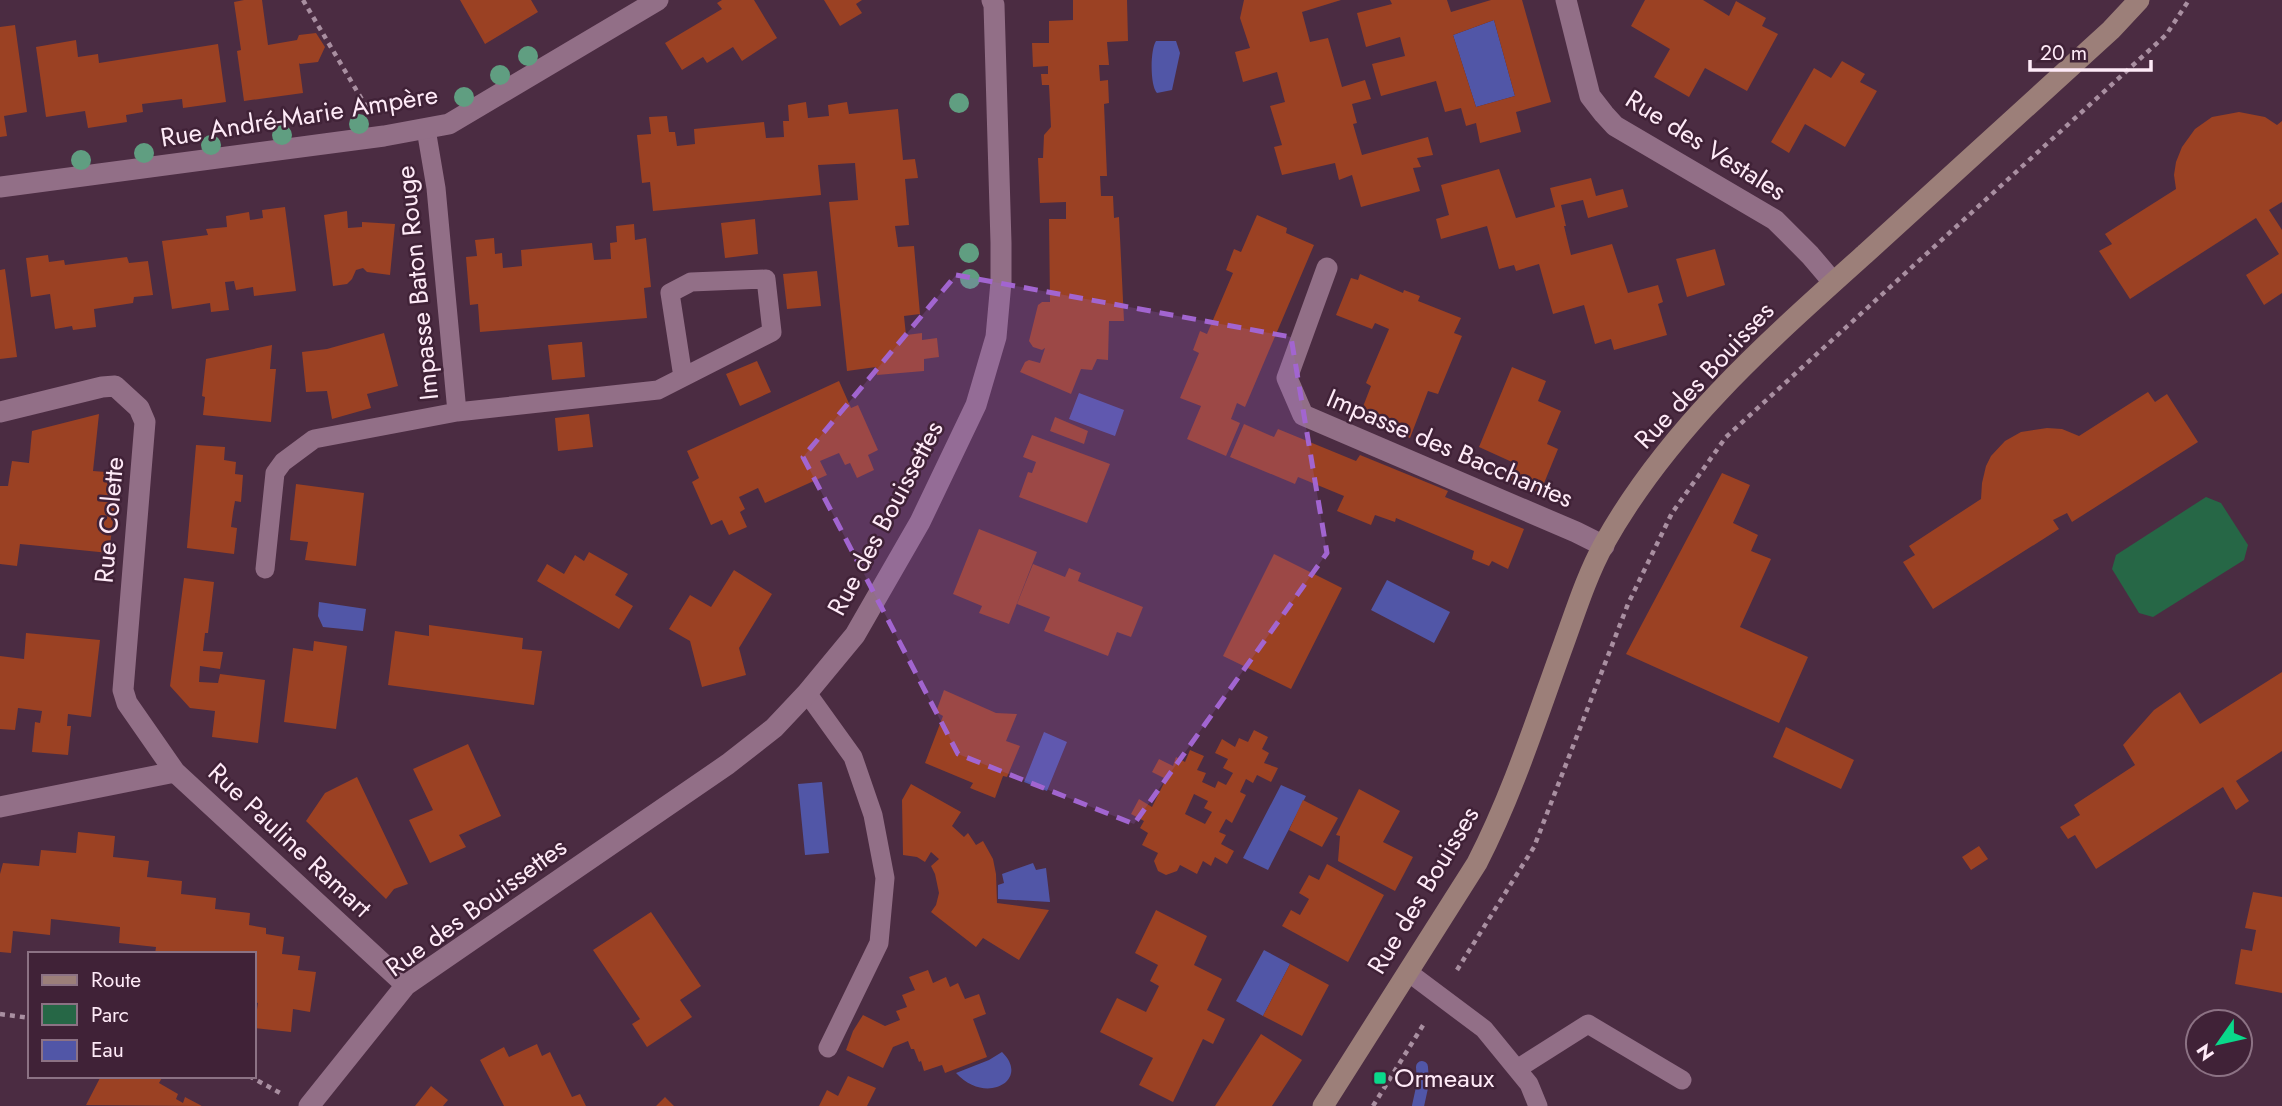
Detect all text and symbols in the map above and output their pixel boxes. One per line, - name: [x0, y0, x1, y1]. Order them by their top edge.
- scale bar: [2030, 28, 2151, 72]
- text: 20 m: [2040, 38, 2087, 68]
- street label: Rue André-Marie Ampère: [158, 75, 440, 157]
- street label: Rue des Vestales: [1618, 80, 1794, 210]
- street label: Impasse Baton Rouge: [386, 164, 448, 402]
- street label: Rue des Bouisses: [1625, 293, 1783, 457]
- street label: Impasse des Bacchantes: [1321, 379, 1579, 517]
- street label: Rue des Bouissettes: [818, 414, 952, 622]
- street label: Rue Colette: [85, 455, 133, 585]
- street label: Rue Pauline Ramart: [200, 754, 381, 927]
- street label: Rue des Bouisses: [1358, 799, 1488, 981]
- street label: Rue des Bouissettes: [378, 828, 574, 986]
- legend: [28, 952, 256, 1078]
- text: Route: [91, 965, 141, 995]
- text: Parc: [91, 1000, 129, 1030]
- north arrow: [2184, 1008, 2254, 1078]
- text: Eau: [91, 1035, 124, 1065]
- text: N: [2190, 1038, 2221, 1066]
- place label: Ormeaux: [1394, 1059, 1494, 1097]
- marker: Ormeaux: [1372, 1070, 1388, 1086]

